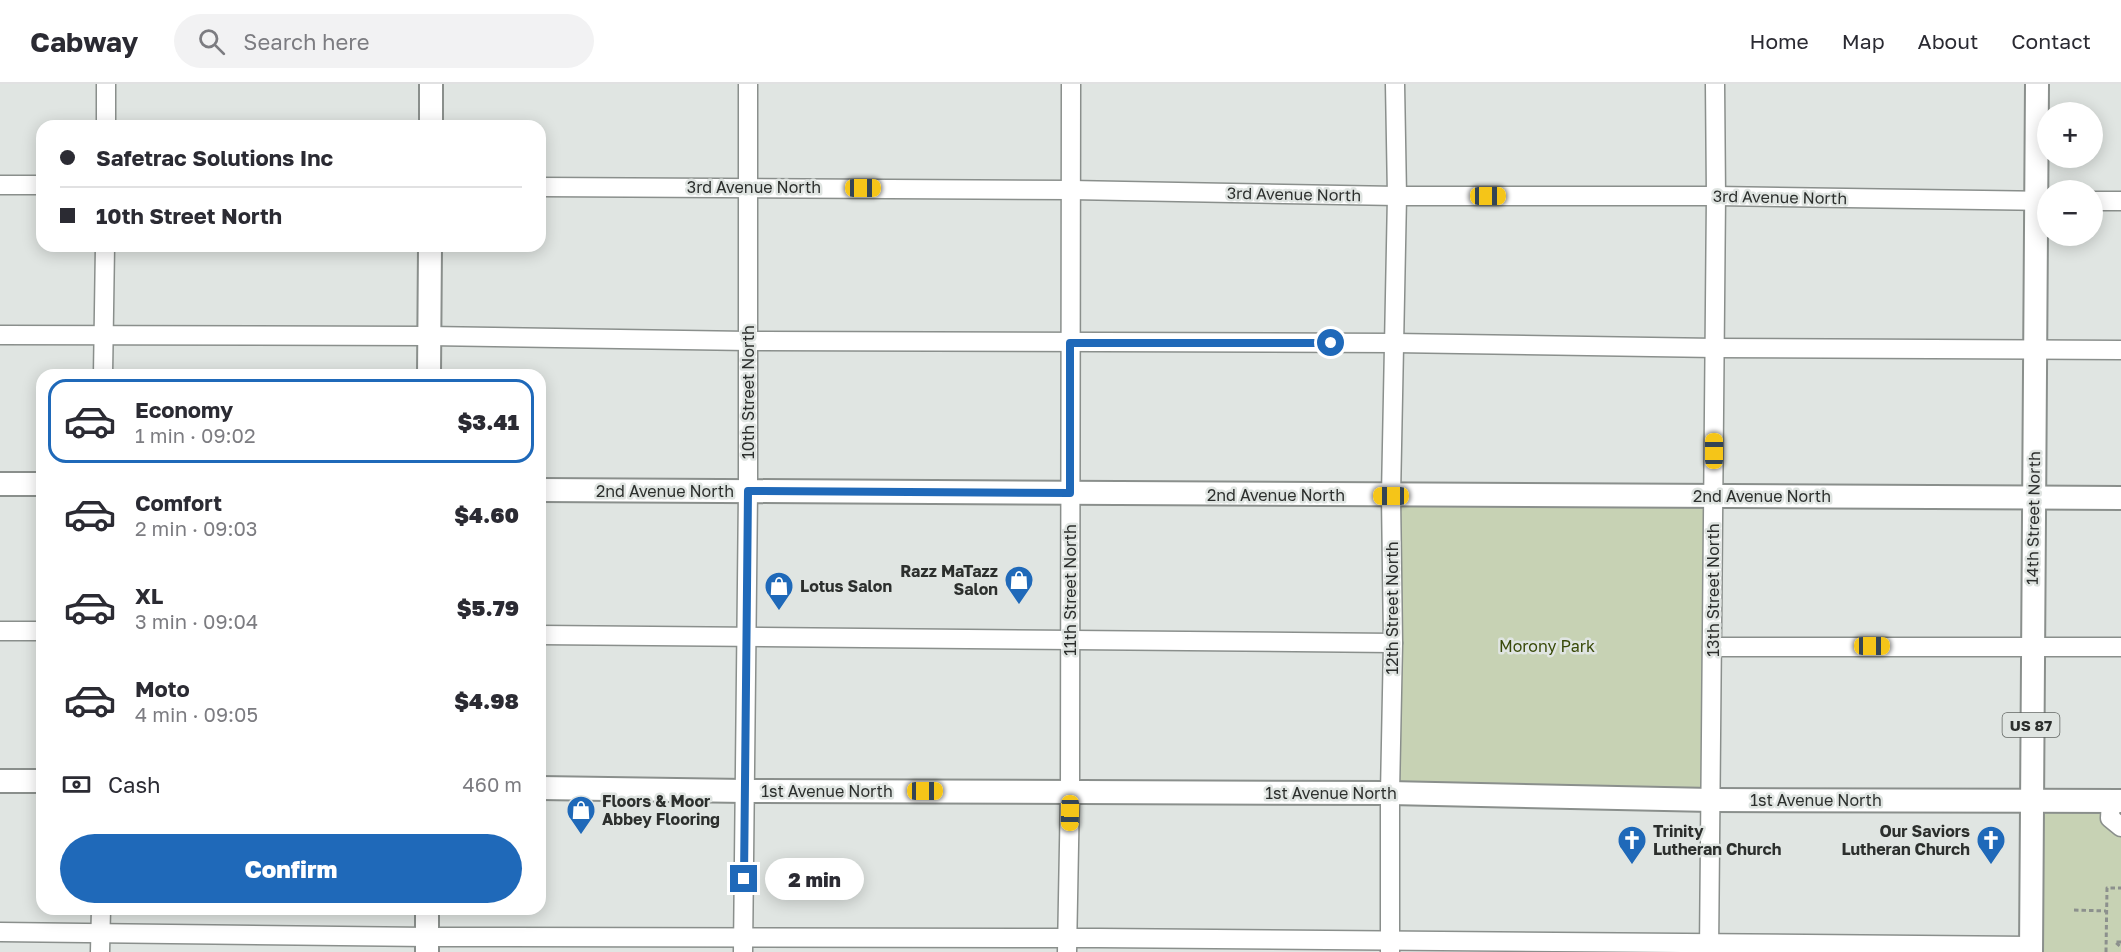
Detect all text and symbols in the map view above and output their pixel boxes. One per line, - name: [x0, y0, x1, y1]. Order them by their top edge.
- search box: [174, 14, 594, 68]
- text: Cabway: [30, 25, 138, 58]
- icon: search: [195, 25, 228, 58]
- text: Search here: [243, 28, 369, 55]
- text: Home: [1749, 28, 1809, 54]
- text: Map: [1842, 28, 1885, 54]
- text: About: [1918, 28, 1978, 54]
- text: Contact: [2011, 28, 2091, 54]
- map controls: [2037, 102, 2103, 246]
- button: +: [2037, 102, 2103, 168]
- text: Safetrac Solutions Inc: [96, 144, 333, 171]
- street label: 3rd Avenue North: [687, 177, 821, 197]
- car: [845, 179, 881, 197]
- button: −: [2037, 180, 2103, 246]
- street label: 3rd Avenue North: [1227, 183, 1361, 205]
- street label: 3rd Avenue North: [1713, 186, 1847, 208]
- car: [1470, 187, 1506, 205]
- text: 10th Street North: [96, 202, 282, 229]
- street label: 10th Street North: [738, 325, 758, 459]
- route start: [1317, 329, 1344, 356]
- icon: car: [63, 394, 117, 448]
- text: Economy: [135, 396, 233, 423]
- text: $3.41: [458, 408, 519, 435]
- text: 1 min · 09:02: [135, 423, 256, 447]
- car: [1705, 433, 1723, 469]
- street label: 14th Street North: [2022, 451, 2044, 585]
- street label: 2nd Avenue North: [596, 481, 734, 501]
- street label: 2nd Avenue North: [1207, 485, 1345, 505]
- street label: 2nd Avenue North: [1693, 486, 1831, 506]
- icon: car: [63, 487, 117, 541]
- car: [1373, 487, 1409, 505]
- text: Comfort: [135, 489, 222, 516]
- text: $4.60: [454, 501, 519, 528]
- text: 2 min · 09:03: [135, 516, 258, 540]
- street label: 13th Street North: [1703, 523, 1723, 657]
- street label: 11th Street North: [1060, 524, 1080, 656]
- street label: 12th Street North: [1382, 541, 1402, 675]
- place label: Razz MaTazz Salon: [900, 561, 998, 599]
- shop icon: Razz MaTazz Salon: [1003, 564, 1035, 606]
- shop icon: Lotus Salon: [763, 570, 795, 612]
- place label: Lotus Salon: [800, 576, 892, 596]
- icon: car: [63, 580, 117, 634]
- text: XL: [135, 582, 163, 609]
- text: $5.79: [457, 594, 519, 621]
- text: 3 min · 09:04: [135, 609, 258, 633]
- park label: Morony Park: [1499, 636, 1595, 656]
- car: [1854, 637, 1890, 655]
- icon: car: [63, 673, 117, 727]
- text: Moto: [135, 675, 190, 702]
- text: $4.98: [454, 687, 519, 714]
- text: 4 min · 09:05: [135, 702, 258, 726]
- road number: US 87: [2002, 713, 2060, 737]
- icon: cash: [60, 768, 93, 801]
- text: Cash: [108, 771, 161, 798]
- text: 460 m: [463, 772, 522, 796]
- street label: 1st Avenue North: [761, 781, 893, 801]
- car: [907, 782, 943, 800]
- street label: 1st Avenue North: [1265, 783, 1397, 803]
- street label: 1st Avenue North: [1750, 790, 1882, 810]
- place label: Floors & Moor Abbey Flooring: [602, 791, 720, 829]
- shop icon: Floors & Moor Abbey Flooring: [565, 794, 597, 836]
- car: [1061, 795, 1079, 831]
- place label: Trinity Lutheran Church: [1653, 821, 1781, 859]
- place label: Our Saviors Lutheran Church: [1842, 821, 1970, 859]
- church icon: Trinity Lutheran Church: [1616, 824, 1648, 866]
- church icon: Our Saviors Lutheran Church: [1975, 824, 2007, 866]
- button: Confirm: [60, 834, 522, 903]
- callout: 2 min: [765, 858, 864, 900]
- route end: [730, 865, 757, 892]
- text: 2 min: [788, 867, 841, 891]

